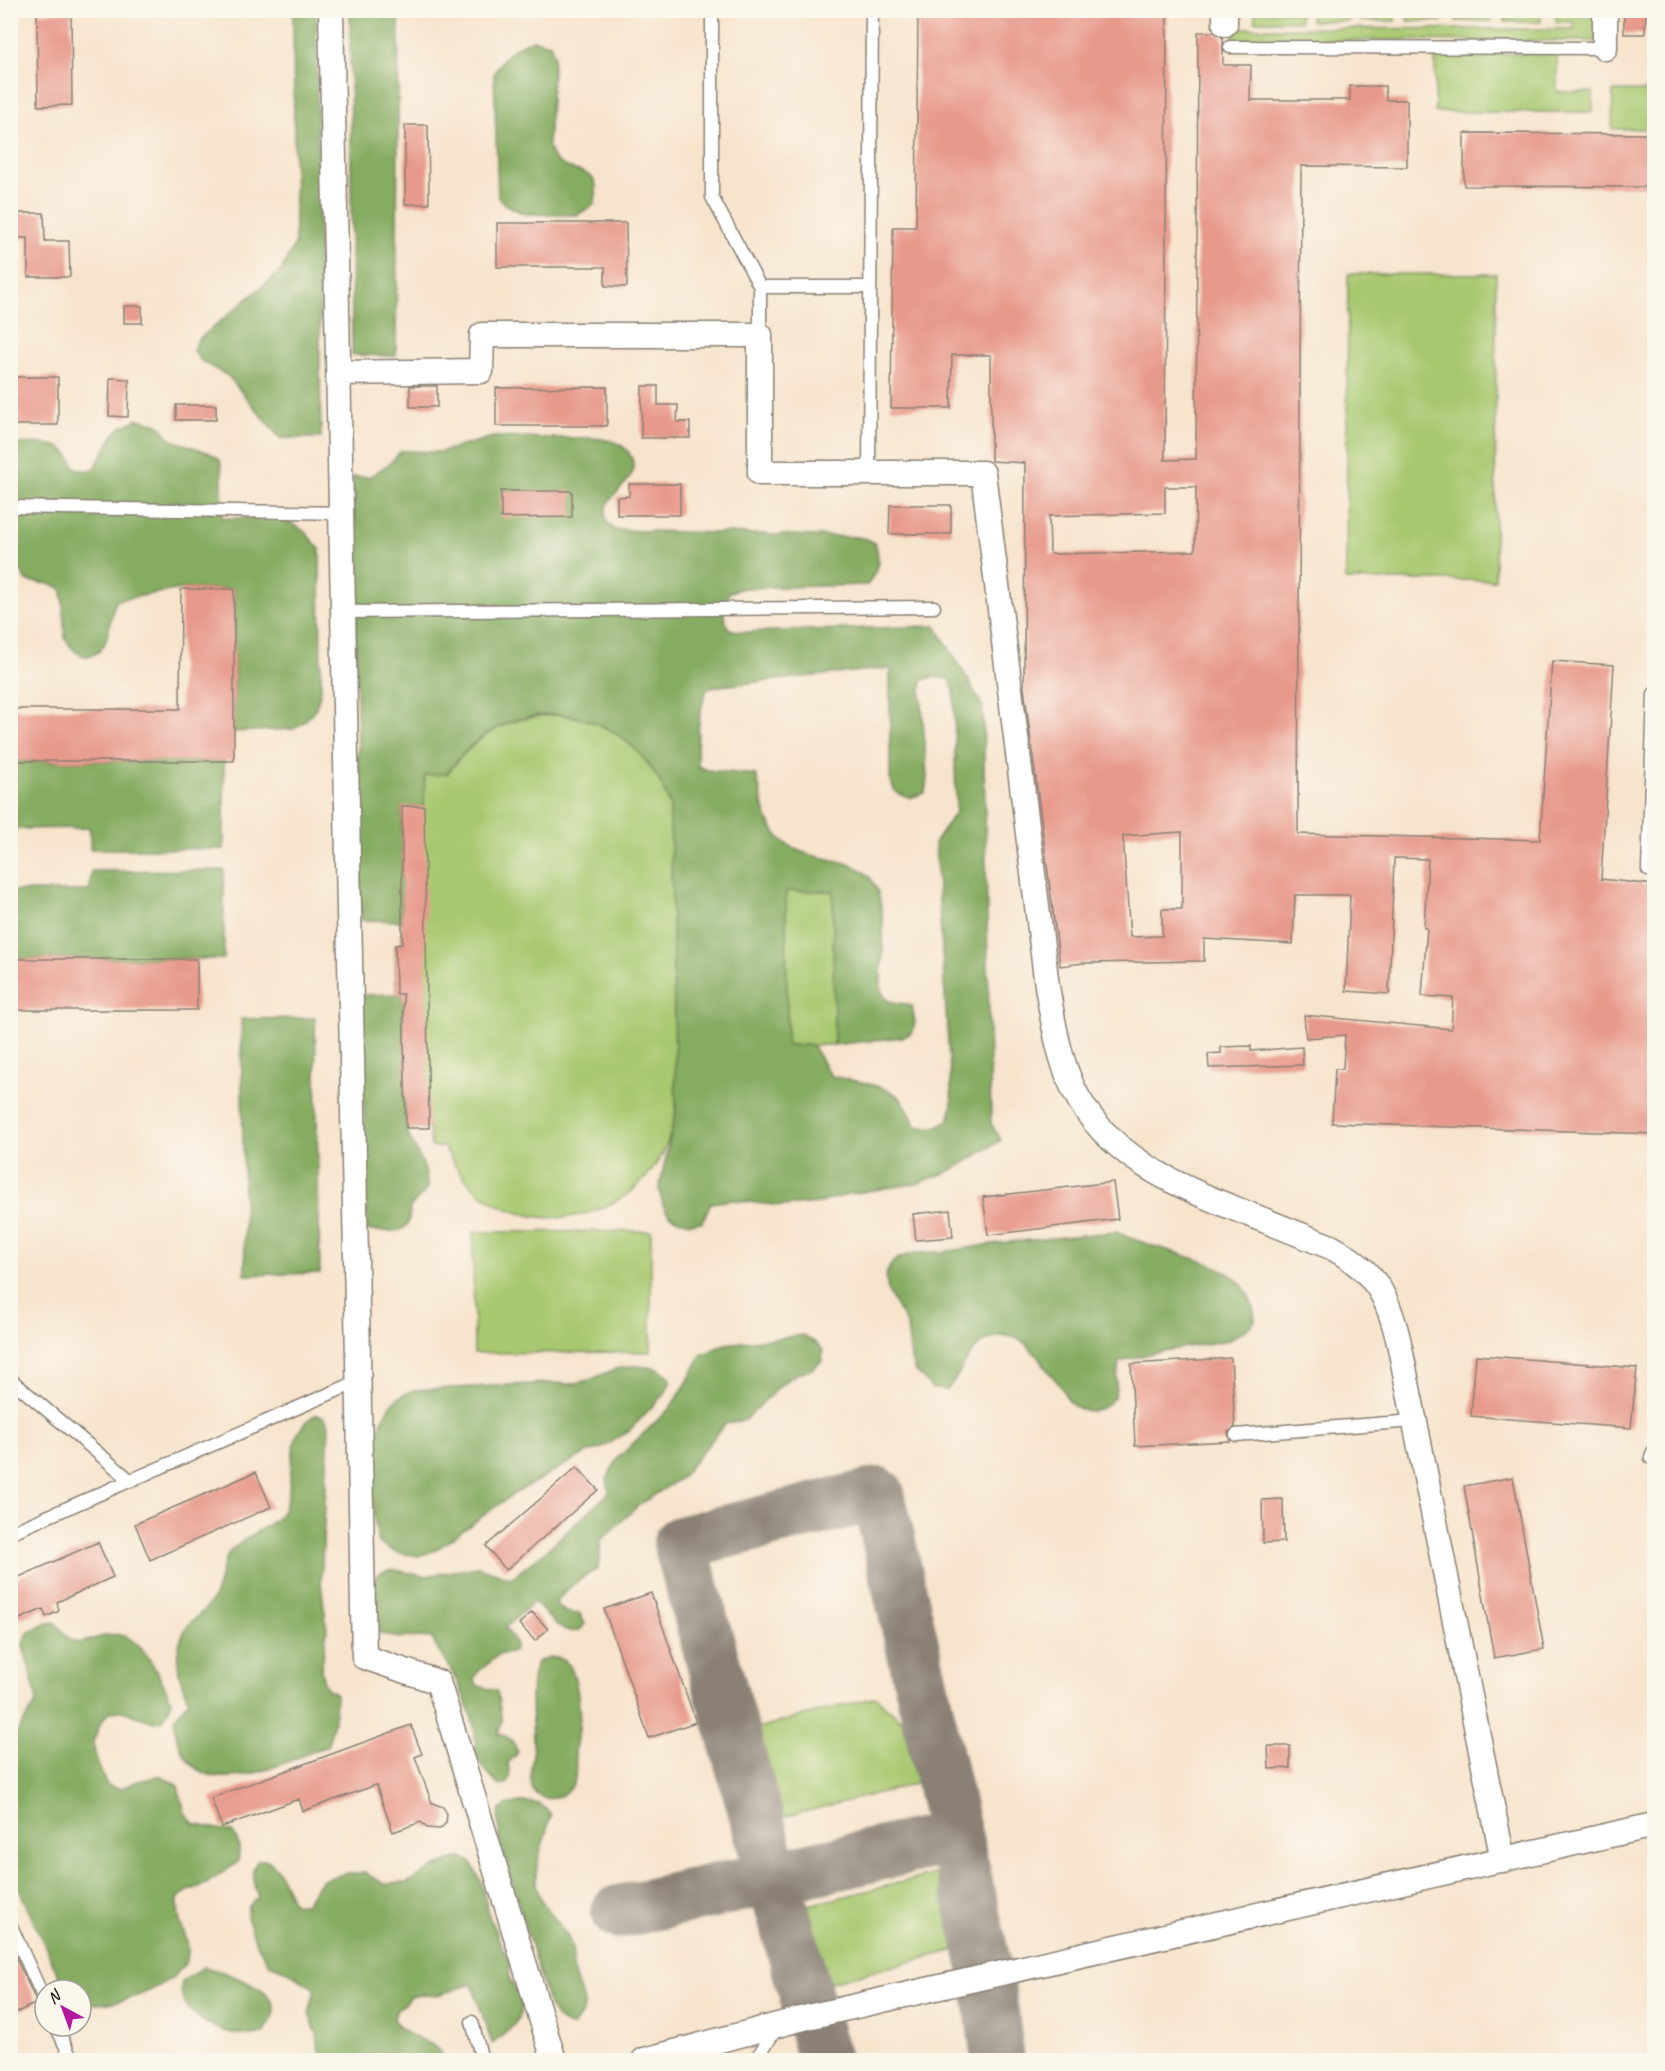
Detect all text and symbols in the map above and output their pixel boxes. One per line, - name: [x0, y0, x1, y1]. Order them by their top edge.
- north arrow: [33, 1978, 93, 2038]
- text: N: [44, 1985, 66, 2008]

